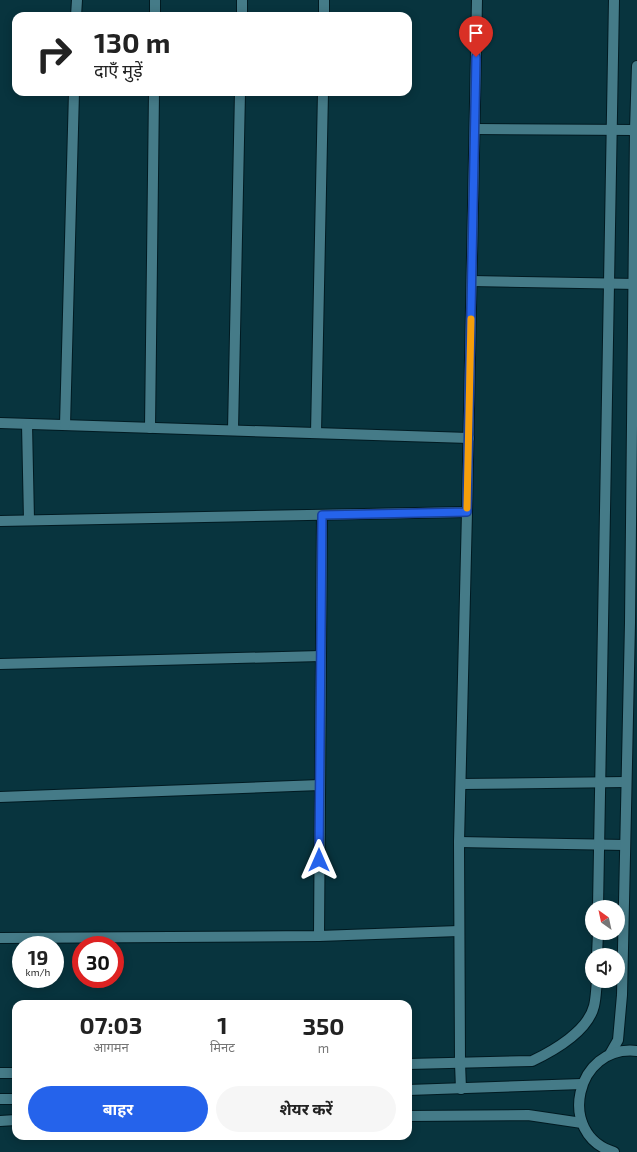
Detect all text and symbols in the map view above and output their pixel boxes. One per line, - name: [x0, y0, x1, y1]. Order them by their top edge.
- pin: [459, 16, 493, 57]
- icon: arrive: [465, 22, 487, 44]
- text: 130 m: [94, 25, 170, 59]
- icon: right: [28, 28, 80, 80]
- text: दाएँ मुड़ें: [94, 59, 143, 81]
- position arrow: [298, 839, 340, 881]
- north arrow: [585, 900, 625, 940]
- map controls: [585, 900, 625, 988]
- speed limit sign: 30: [72, 936, 124, 988]
- text: 19: [28, 945, 48, 969]
- button: sound: [585, 948, 625, 988]
- text: km/h: [26, 966, 50, 978]
- text: 07:03: [80, 1010, 142, 1039]
- text: 1: [217, 1010, 228, 1039]
- text: 350: [302, 1011, 344, 1040]
- text: आगमन: [93, 1039, 129, 1055]
- text: मिनट: [210, 1039, 235, 1055]
- text: m: [318, 1040, 329, 1056]
- button: बाहर: [28, 1086, 208, 1132]
- button: शेयर करें: [216, 1086, 396, 1132]

